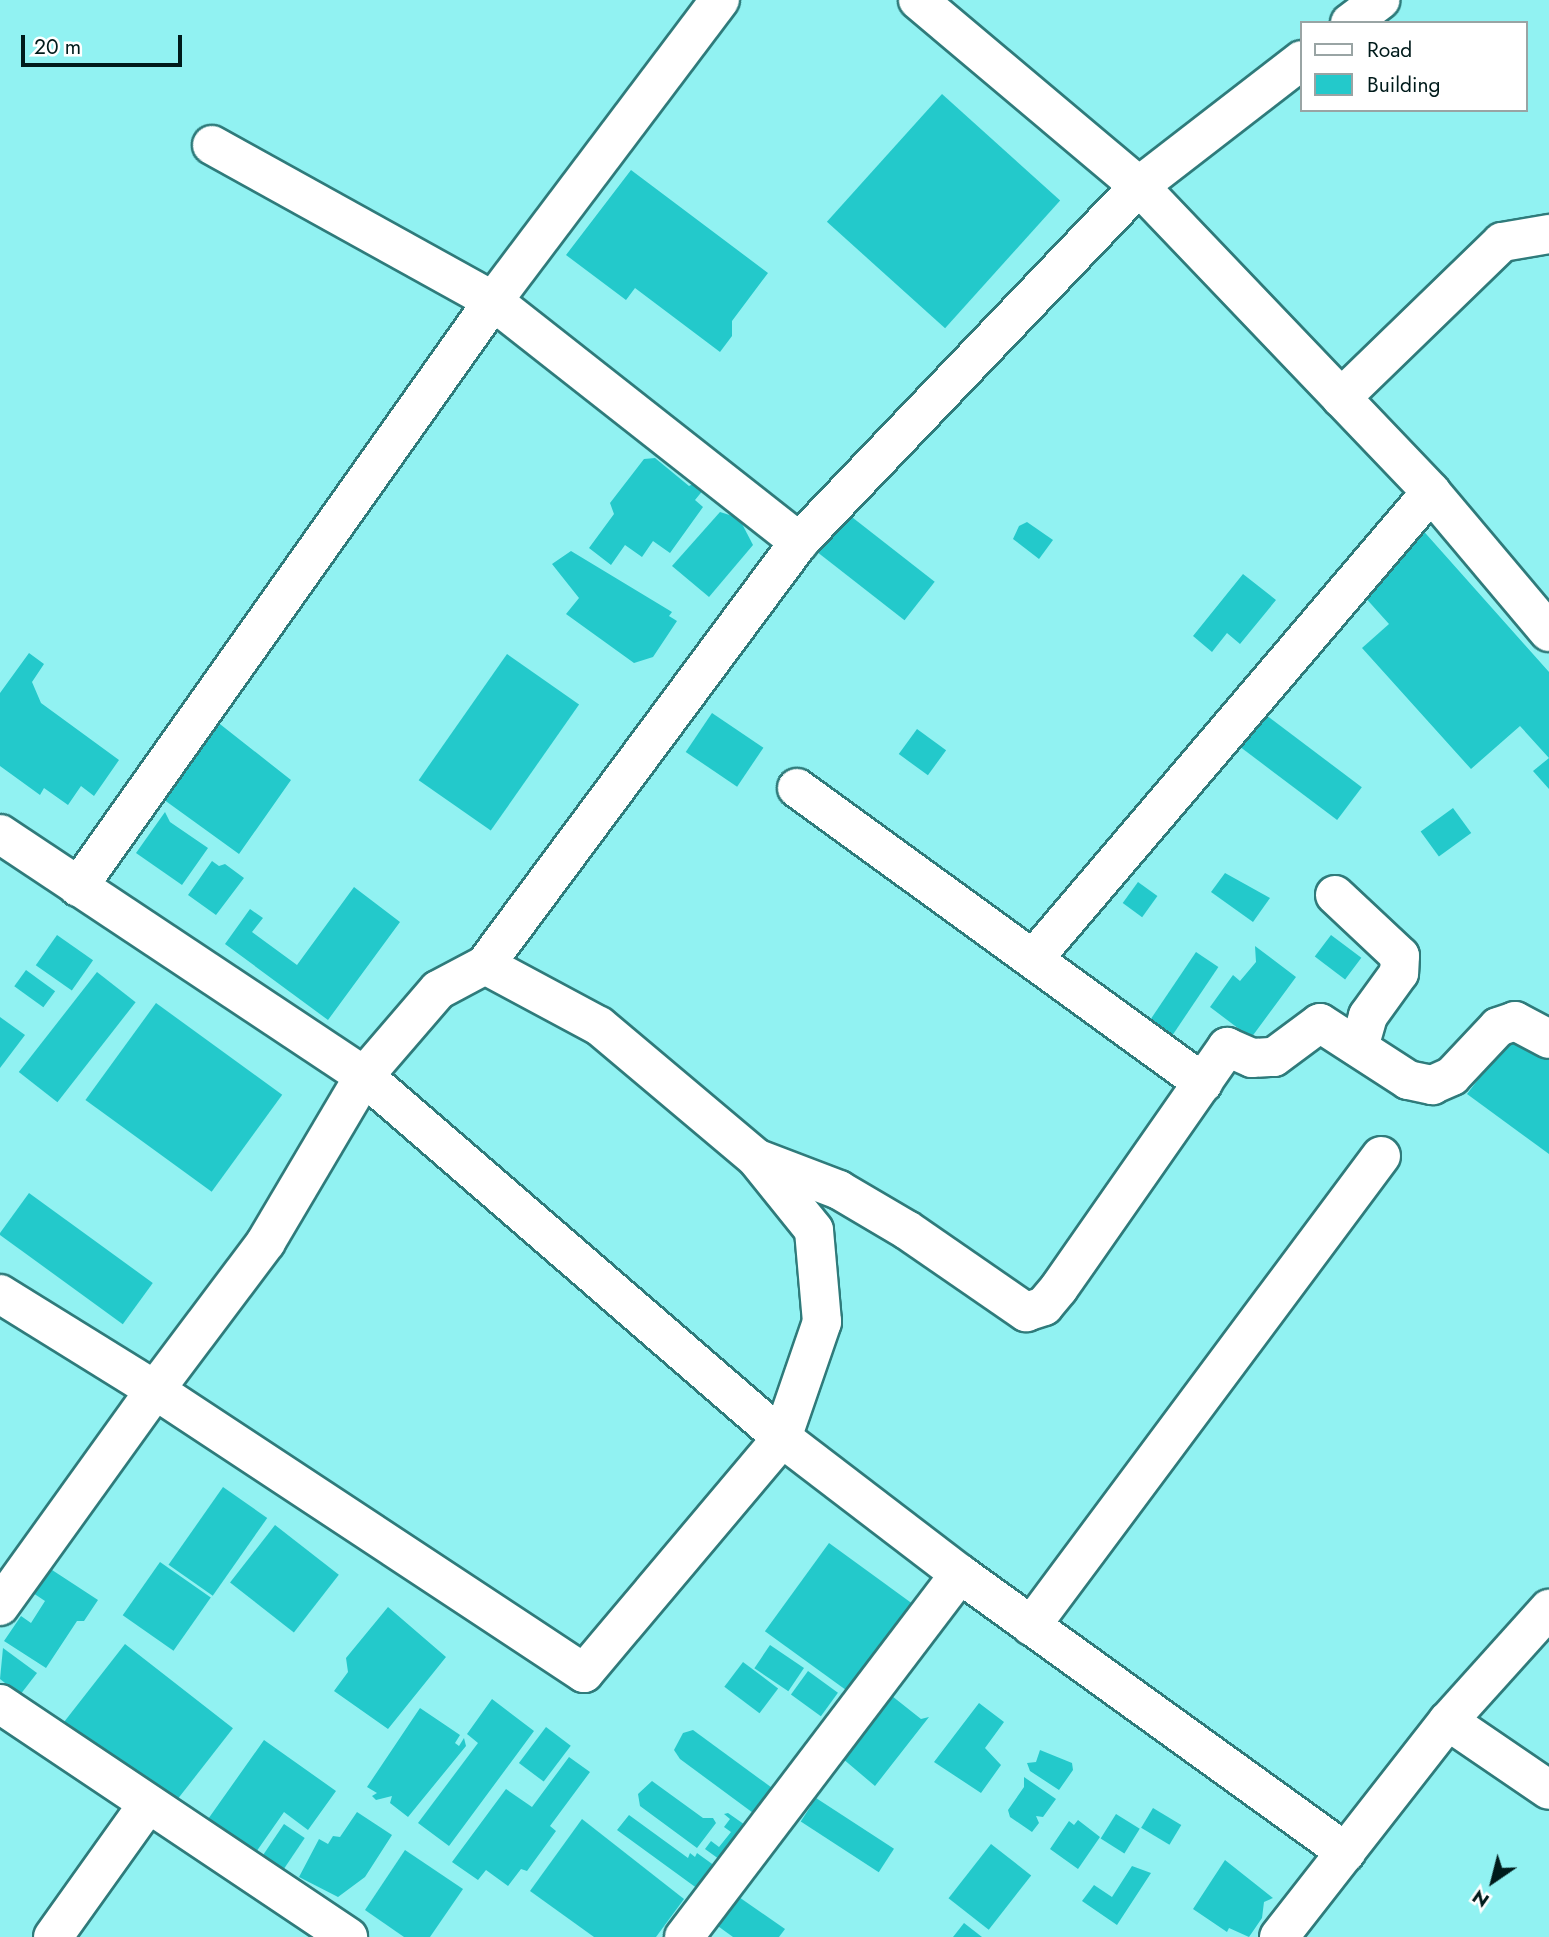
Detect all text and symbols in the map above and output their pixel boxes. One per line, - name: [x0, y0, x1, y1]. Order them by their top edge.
- scale bar: [24, 21, 186, 65]
- legend: [1300, 21, 1528, 112]
- text: 20 m: [34, 32, 81, 62]
- text: Road: [1367, 35, 1412, 65]
- text: Building: [1367, 70, 1440, 100]
- north arrow: [1458, 1846, 1528, 1916]
- text: N: [1467, 1883, 1495, 1914]

